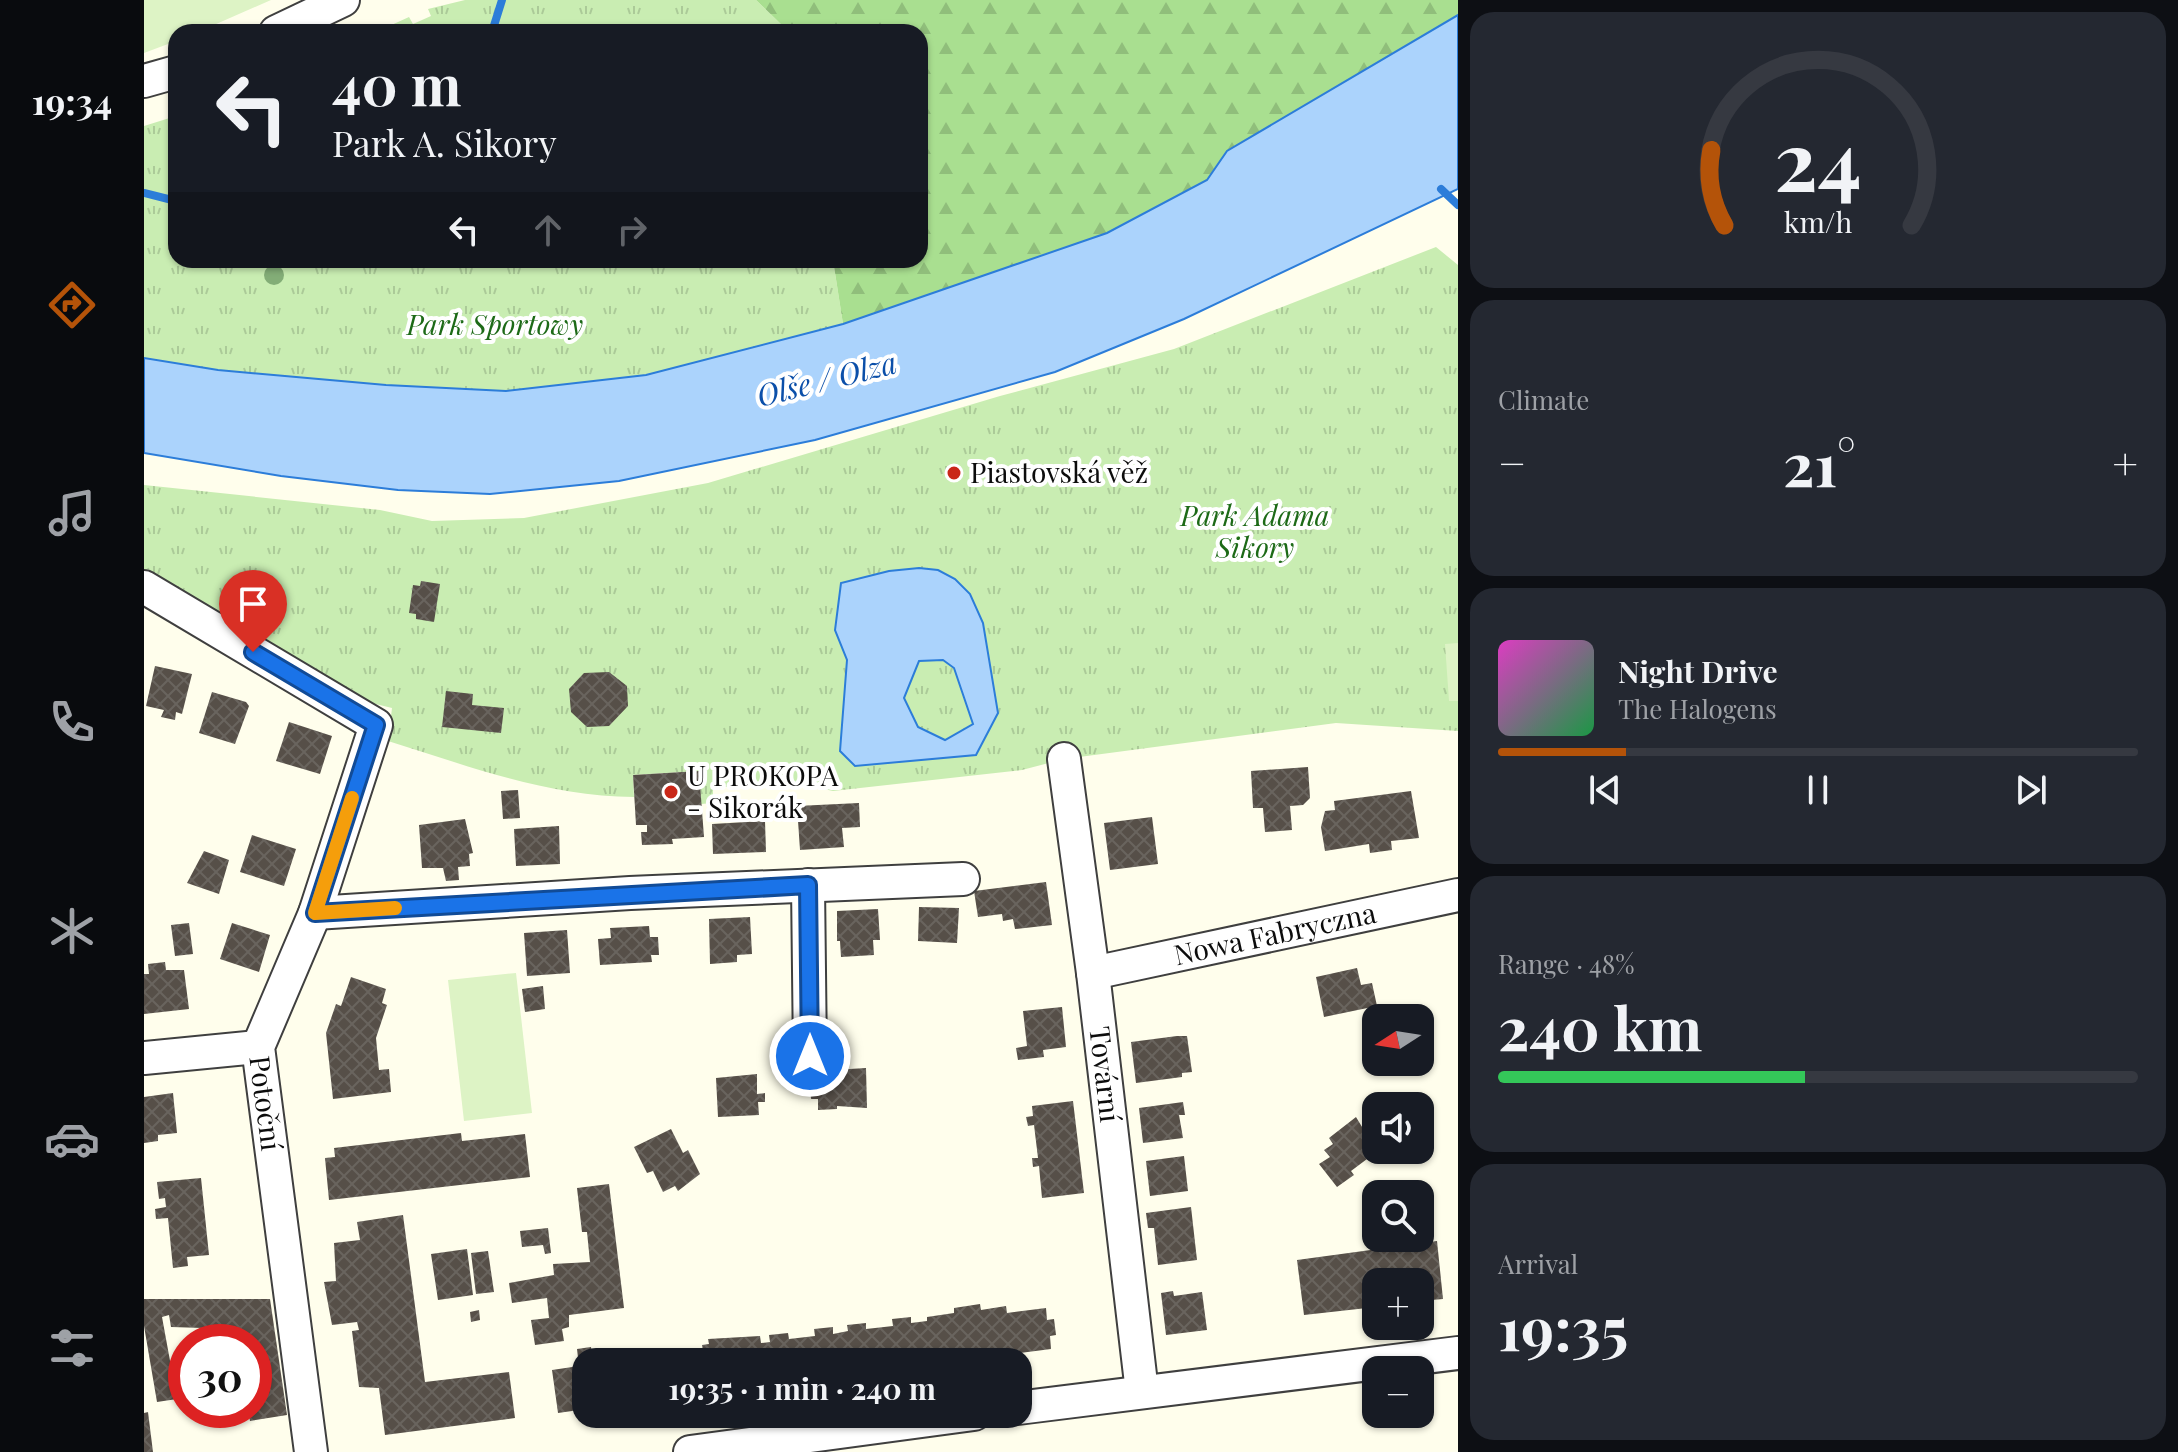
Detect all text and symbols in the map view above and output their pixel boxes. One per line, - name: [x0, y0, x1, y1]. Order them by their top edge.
- text: 40 m: [332, 46, 461, 121]
- icon: left: [200, 56, 304, 160]
- text: 19:34: [32, 76, 112, 124]
- text: 24: [1774, 102, 1862, 213]
- text: Park A. Sikory: [332, 118, 557, 166]
- text: km/h: [1784, 202, 1852, 240]
- icon: left: [442, 208, 486, 252]
- icon: ahead: [526, 208, 570, 252]
- icon: right: [610, 208, 654, 252]
- icon: directions: [44, 277, 100, 333]
- park label: Park Sportowy: [406, 305, 583, 342]
- water label: Olše / Olza: [752, 341, 901, 415]
- text: Climate: [1498, 382, 1589, 417]
- text: 21°: [1783, 422, 1856, 502]
- text: −: [1498, 432, 1526, 491]
- text: +: [2112, 432, 2138, 491]
- place label: Piastovská věž: [970, 453, 1148, 490]
- marker: Piastovská věž: [945, 464, 963, 482]
- icon: music: [44, 485, 100, 541]
- park label: Park Adama Sikory: [1179, 496, 1330, 565]
- pin: [219, 570, 287, 652]
- icon: arrive: [231, 582, 275, 626]
- text: Night Drive: [1618, 651, 1778, 691]
- text: The Halogens: [1618, 691, 1777, 726]
- icon: phone: [44, 694, 100, 750]
- place label: U PROKOPA - Sikorák: [687, 756, 839, 825]
- icon: previous: [1583, 768, 1627, 812]
- icon: pause: [1796, 768, 1840, 812]
- icon: next: [2009, 768, 2053, 812]
- marker: U PROKOPA - Sikorák: [662, 783, 680, 801]
- street label: Nowa Fabryczna: [1170, 893, 1379, 972]
- icon: climate: [44, 903, 100, 959]
- text: Range · 48%: [1498, 946, 1635, 981]
- text: 240 km: [1498, 986, 1702, 1066]
- north arrow: [1362, 1004, 1434, 1076]
- map controls: [1362, 1004, 1434, 1428]
- position arrow: [768, 1014, 852, 1098]
- street label: Tovární: [1082, 1024, 1130, 1124]
- street label: Potoční: [242, 1053, 291, 1153]
- button: sound: [1362, 1092, 1434, 1164]
- icon: car: [44, 1111, 100, 1167]
- button: search: [1362, 1180, 1434, 1252]
- text: Arrival: [1498, 1246, 1578, 1281]
- button: +: [1362, 1268, 1434, 1340]
- text: 19:35: [1498, 1286, 1628, 1366]
- icon: filters: [44, 1320, 100, 1376]
- speed limit sign: 30: [168, 1324, 272, 1428]
- button: −: [1362, 1356, 1434, 1428]
- text: 19:35 · 1 min · 240 m: [668, 1368, 936, 1408]

